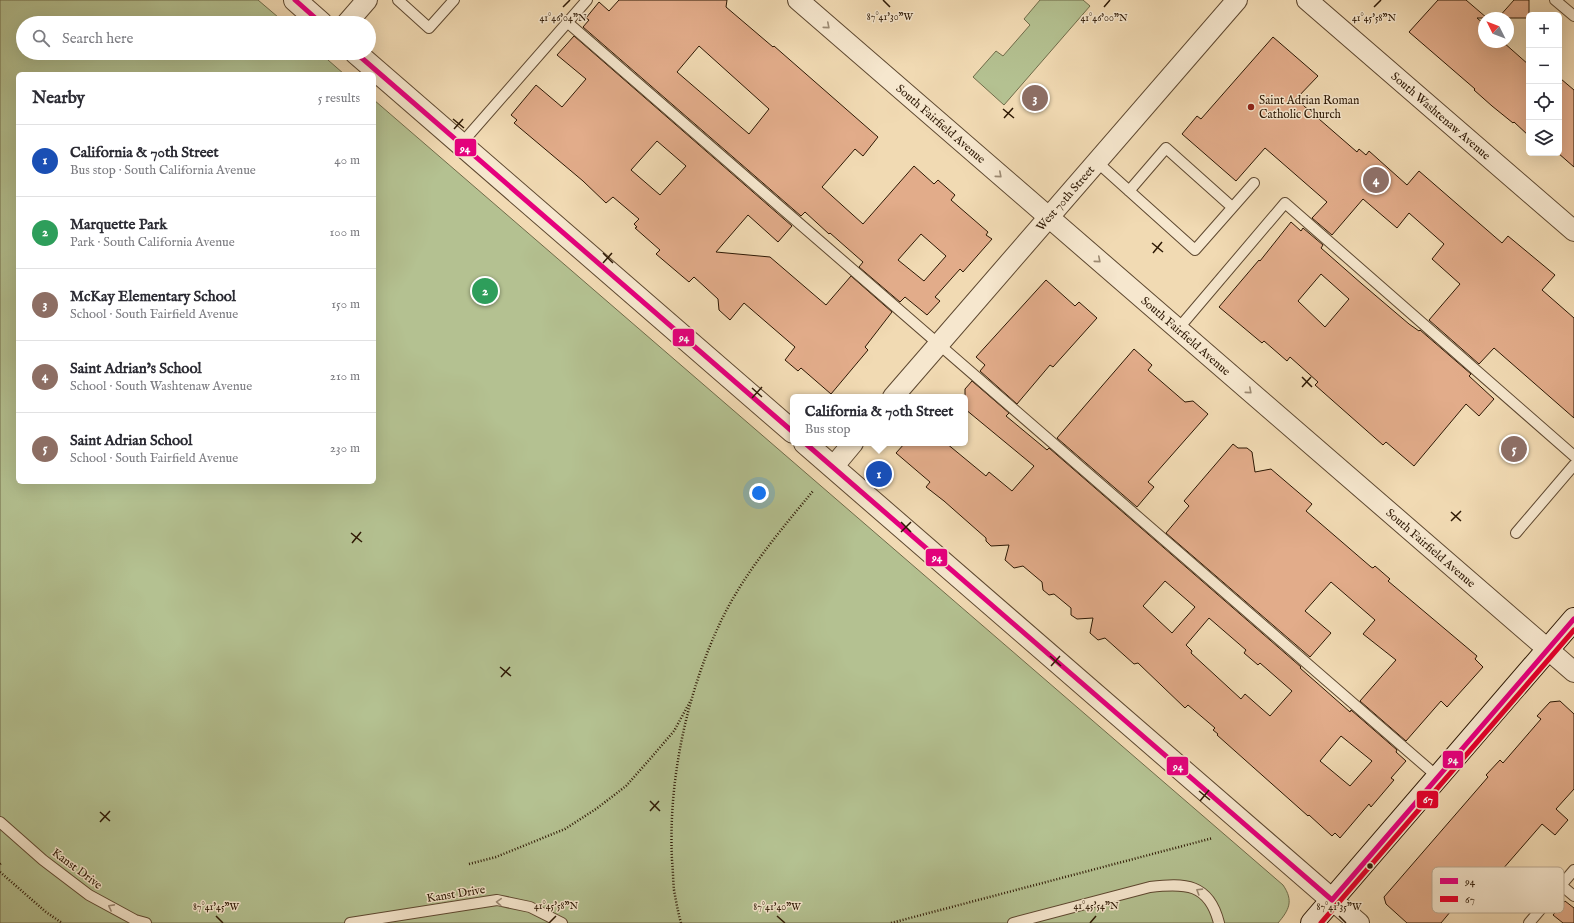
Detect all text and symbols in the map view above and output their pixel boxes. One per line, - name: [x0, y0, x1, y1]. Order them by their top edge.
- text: 87°41'30"W: [867, 11, 914, 24]
- text: 41°46'04"N: [539, 12, 587, 25]
- text: 41°46'00"N: [1080, 12, 1128, 25]
- text: 41°45'58"N: [1352, 12, 1396, 25]
- north arrow: [1478, 12, 1514, 48]
- map controls: [1526, 12, 1562, 156]
- button: +: [1526, 12, 1562, 48]
- search box: [16, 16, 376, 60]
- one-way arrow: [822, 21, 830, 28]
- icon: search: [30, 27, 52, 49]
- text: Search here: [62, 29, 133, 48]
- button: −: [1526, 48, 1562, 84]
- street label: South Washtenaw Avenue: [1388, 69, 1494, 163]
- street label: South Fairfield Avenue: [893, 81, 989, 167]
- pin: 3: [1022, 83, 1048, 113]
- button: locate: [1526, 84, 1562, 120]
- text: Nearby: [32, 88, 85, 109]
- text: 5 results: [318, 90, 360, 107]
- place label: Saint Adrian Roman Catholic Church: [1259, 93, 1360, 122]
- marker: Saint Adrian Roman Catholic Church: [1246, 102, 1256, 112]
- button: layers: [1526, 120, 1562, 156]
- line badge: 94: [454, 138, 477, 157]
- text: 94: [459, 142, 471, 156]
- text: California & 70th Street: [70, 143, 219, 162]
- text: 1: [43, 152, 47, 169]
- text: 40 m: [334, 152, 360, 169]
- text: Bus stop · South California Avenue: [70, 162, 256, 179]
- street label: West 70th Street: [1033, 162, 1098, 234]
- pin: 4: [1363, 165, 1389, 195]
- one-way arrow: [995, 170, 1002, 177]
- text: Marquette Park: [70, 215, 167, 234]
- text: 2: [42, 224, 48, 241]
- text: 100 m: [330, 224, 360, 241]
- text: Park · South California Avenue: [70, 234, 235, 251]
- one-way arrow: [1093, 255, 1101, 262]
- pin: 2: [472, 276, 498, 306]
- text: McKay Elementary School: [70, 287, 236, 306]
- street label: South Fairfield Avenue: [1138, 293, 1234, 379]
- text: 3: [43, 296, 47, 313]
- text: 150 m: [331, 296, 360, 313]
- text: School · South Fairfield Avenue: [70, 306, 238, 323]
- line badge: 94: [672, 328, 695, 347]
- text: 94: [678, 331, 690, 345]
- text: Saint Adrian's School: [70, 359, 202, 378]
- text: 4: [42, 368, 48, 385]
- text: 210 m: [330, 368, 360, 385]
- text: School · South Washtenaw Avenue: [70, 378, 252, 395]
- one-way arrow: [1244, 386, 1252, 393]
- popup: [790, 394, 968, 446]
- text: California & 70th Street: [805, 402, 953, 421]
- text: Bus stop: [805, 421, 851, 438]
- text: Saint Adrian School: [70, 431, 192, 450]
- pin: 5: [1501, 434, 1527, 464]
- text: 5: [43, 440, 47, 457]
- text: 230 m: [330, 440, 360, 457]
- text: School · South Fairfield Avenue: [70, 450, 238, 467]
- pin: 1: [866, 459, 892, 489]
- your location: [749, 483, 769, 503]
- street label: South Fairfield Avenue: [1383, 505, 1479, 591]
- line badge: 94: [925, 548, 948, 567]
- text: 94: [931, 551, 943, 565]
- line badge: 94: [1442, 750, 1464, 769]
- text: 94: [1447, 753, 1459, 767]
- line badge: 94: [1166, 756, 1189, 776]
- text: 94: [1172, 760, 1184, 774]
- line badge: 67: [1416, 790, 1439, 809]
- text: 67: [1423, 793, 1433, 807]
- street label: Kanst Drive: [49, 845, 106, 893]
- unlabelled marker: [1365, 861, 1375, 871]
- legend: [1432, 867, 1564, 913]
- text: 94: [1464, 875, 1476, 889]
- street label: Kanst Drive: [426, 882, 487, 906]
- one-way arrow: [1196, 889, 1203, 896]
- text: 67: [1465, 893, 1475, 907]
- one-way arrow: [496, 897, 502, 906]
- text: 41°45'58"N: [534, 900, 578, 913]
- text: 41°45'54"N: [1073, 900, 1119, 913]
- text: 87°41'45"W: [193, 901, 240, 914]
- text: 87°41'40"W: [753, 901, 801, 914]
- text: 87°41'35"W: [1316, 901, 1362, 914]
- one-way arrow: [108, 905, 115, 912]

